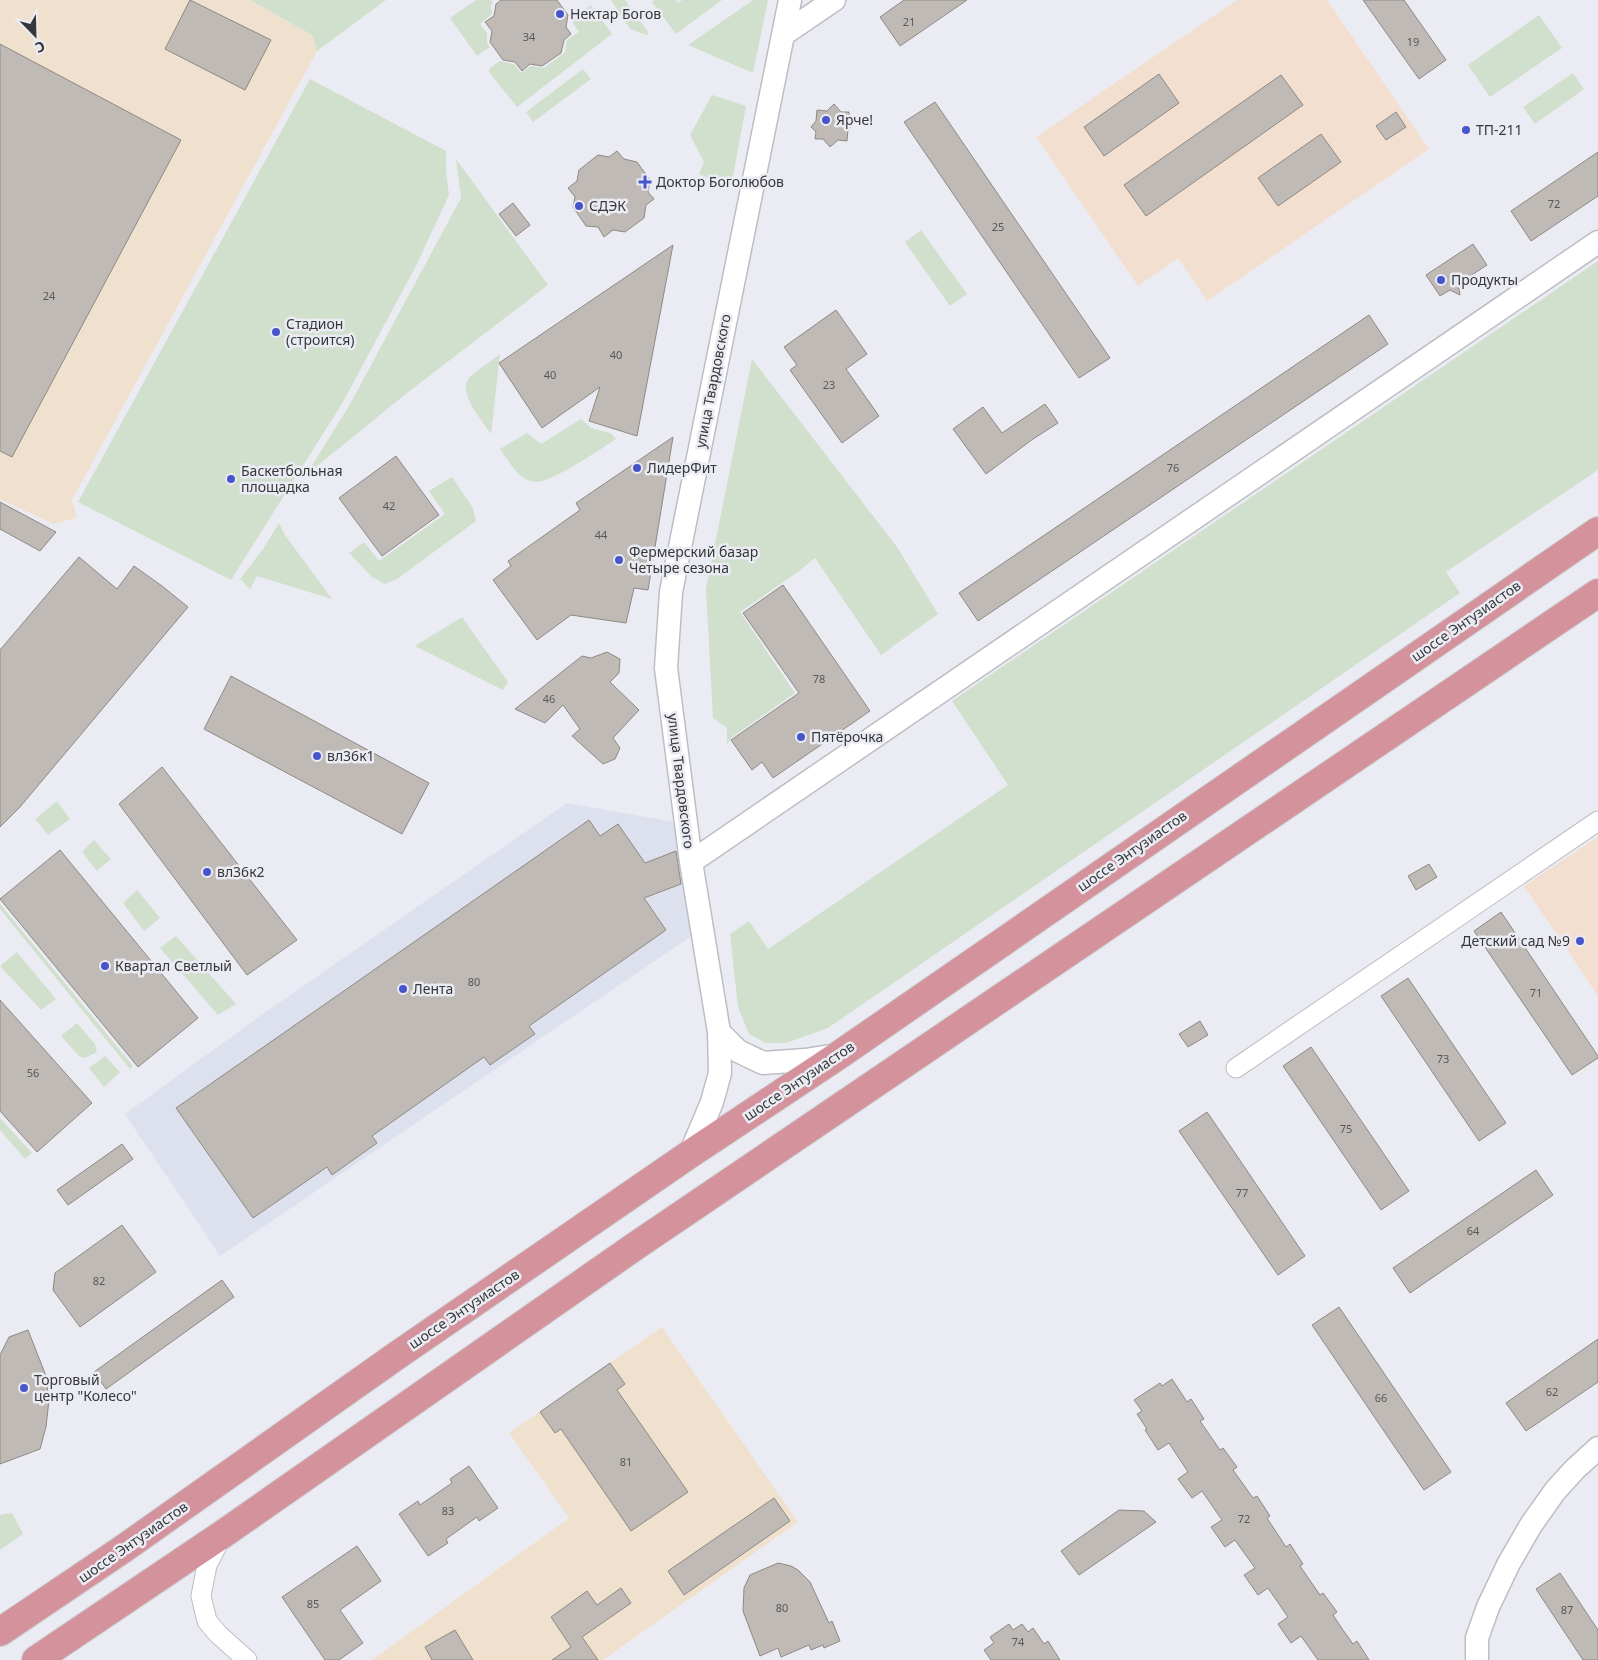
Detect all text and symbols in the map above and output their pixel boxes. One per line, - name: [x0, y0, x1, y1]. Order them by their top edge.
- place label: Нектар Богов: [570, 4, 661, 23]
- marker: Нектар Богов: [554, 8, 566, 20]
- north arrow: [10, 10, 60, 60]
- house number: 21: [903, 14, 915, 29]
- house number: 34: [523, 29, 536, 44]
- house number: 19: [1407, 34, 1419, 49]
- text: С: [32, 37, 48, 58]
- place label: Ярче!: [836, 110, 873, 129]
- marker: Ярче!: [820, 114, 832, 126]
- place label: ТП-211: [1476, 120, 1523, 139]
- marker: ТП-211: [1460, 124, 1472, 136]
- place label: Доктор Боголюбов: [656, 172, 784, 191]
- marker: Доктор Боголюбов: [638, 175, 652, 189]
- place label: СДЭК: [589, 196, 626, 215]
- house number: 72: [1548, 196, 1560, 211]
- marker: СДЭК: [573, 200, 585, 212]
- house number: 25: [992, 219, 1004, 234]
- place label: Продукты: [1451, 270, 1518, 289]
- marker: Продукты: [1435, 274, 1447, 286]
- house number: 24: [43, 288, 56, 303]
- street label: улица Твардовского: [690, 312, 735, 450]
- place label: Стадион (строится): [286, 314, 355, 349]
- marker: Стадион (строится): [270, 326, 282, 338]
- house number: 40: [610, 347, 622, 362]
- house number: 40: [544, 367, 556, 382]
- house number: 23: [823, 377, 835, 392]
- place label: ЛидерФит: [647, 458, 717, 477]
- house number: 76: [1167, 460, 1179, 475]
- place label: Баскетбольная площадка: [241, 461, 343, 496]
- marker: ЛидерФит: [631, 462, 643, 474]
- marker: Баскетбольная площадка: [225, 473, 237, 485]
- house number: 42: [383, 498, 395, 513]
- house number: 44: [595, 527, 608, 542]
- place label: Фермерский базар Четыре сезона: [629, 542, 758, 577]
- marker: Фермерский базар Четыре сезона: [613, 554, 625, 566]
- street label: шоссе Энтузиастов: [1407, 576, 1524, 666]
- house number: 78: [813, 671, 825, 686]
- house number: 46: [543, 691, 555, 706]
- street label: улица Твардовского: [664, 712, 699, 850]
- place label: Пятёрочка: [811, 727, 883, 746]
- marker: Пятёрочка: [795, 731, 807, 743]
- place label: вл36к1: [327, 746, 375, 765]
- marker: вл36к1: [311, 750, 323, 762]
- street label: шоссе Энтузиастов: [1073, 806, 1190, 896]
- place label: вл36к2: [217, 862, 265, 881]
- marker: вл36к2: [201, 866, 213, 878]
- place label: Детский сад №9: [1461, 931, 1570, 950]
- marker: Детский сад №9: [1574, 935, 1586, 947]
- place label: Квартал Светлый: [115, 956, 232, 975]
- marker: Квартал Светлый: [99, 960, 111, 972]
- house number: 80: [468, 974, 480, 989]
- place label: Лента: [413, 979, 453, 998]
- marker: Лента: [397, 983, 409, 995]
- house number: 71: [1530, 985, 1542, 1000]
- street label: шоссе Энтузиастов: [740, 1036, 858, 1125]
- house number: 73: [1437, 1051, 1449, 1066]
- house number: 56: [27, 1065, 39, 1080]
- house number: 75: [1340, 1121, 1352, 1136]
- house number: 77: [1236, 1185, 1248, 1200]
- house number: 64: [1467, 1223, 1480, 1238]
- street label: шоссе Энтузиастов: [405, 1264, 523, 1353]
- house number: 82: [93, 1273, 105, 1288]
- place label: Торговый центр "Колесо": [34, 1370, 137, 1405]
- marker: Торговый центр "Колесо": [18, 1382, 30, 1394]
- house number: 62: [1546, 1384, 1558, 1399]
- house number: 66: [1375, 1390, 1387, 1405]
- house number: 81: [620, 1454, 632, 1469]
- street label: шоссе Энтузиастов: [74, 1497, 191, 1587]
- house number: 83: [442, 1503, 454, 1518]
- house number: 72: [1238, 1511, 1250, 1526]
- house number: 85: [307, 1596, 319, 1611]
- house number: 80: [776, 1600, 788, 1615]
- house number: 87: [1561, 1602, 1573, 1617]
- house number: 74: [1012, 1634, 1025, 1649]

